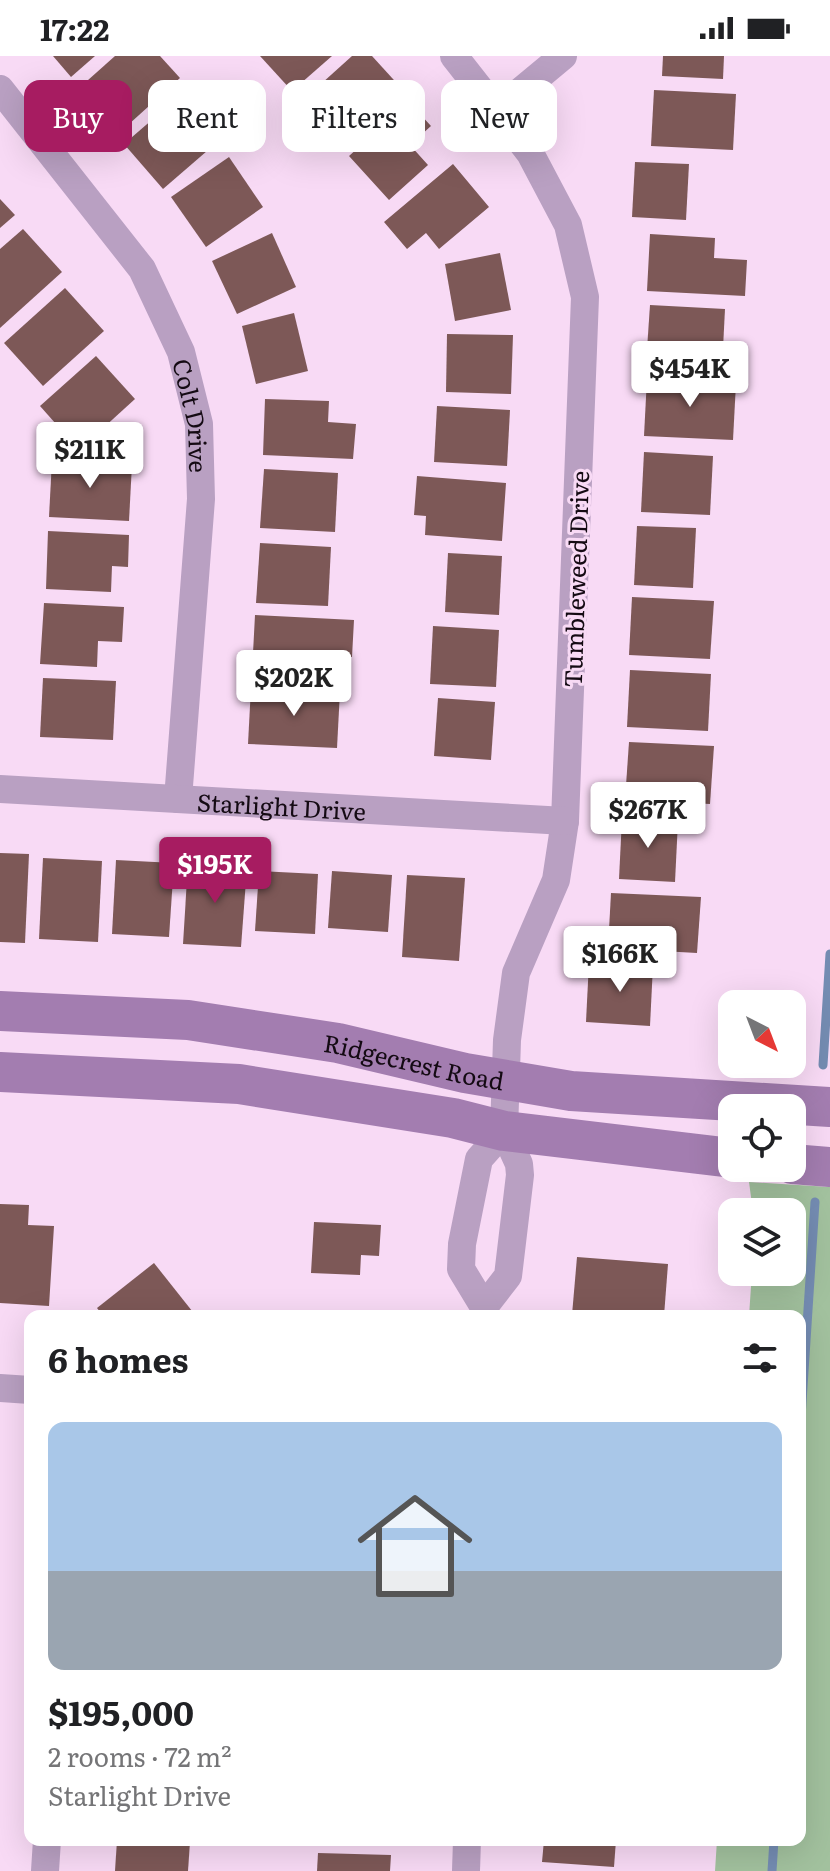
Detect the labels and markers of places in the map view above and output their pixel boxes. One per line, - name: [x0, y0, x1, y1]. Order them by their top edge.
- pin: $454K: [634, 341, 746, 409]
- pin: $211K: [34, 422, 146, 490]
- pin: $202K: [238, 650, 350, 718]
- pin: $267K: [592, 782, 704, 850]
- pin: $195K: [159, 837, 271, 905]
- pin: $166K: [564, 926, 676, 994]

